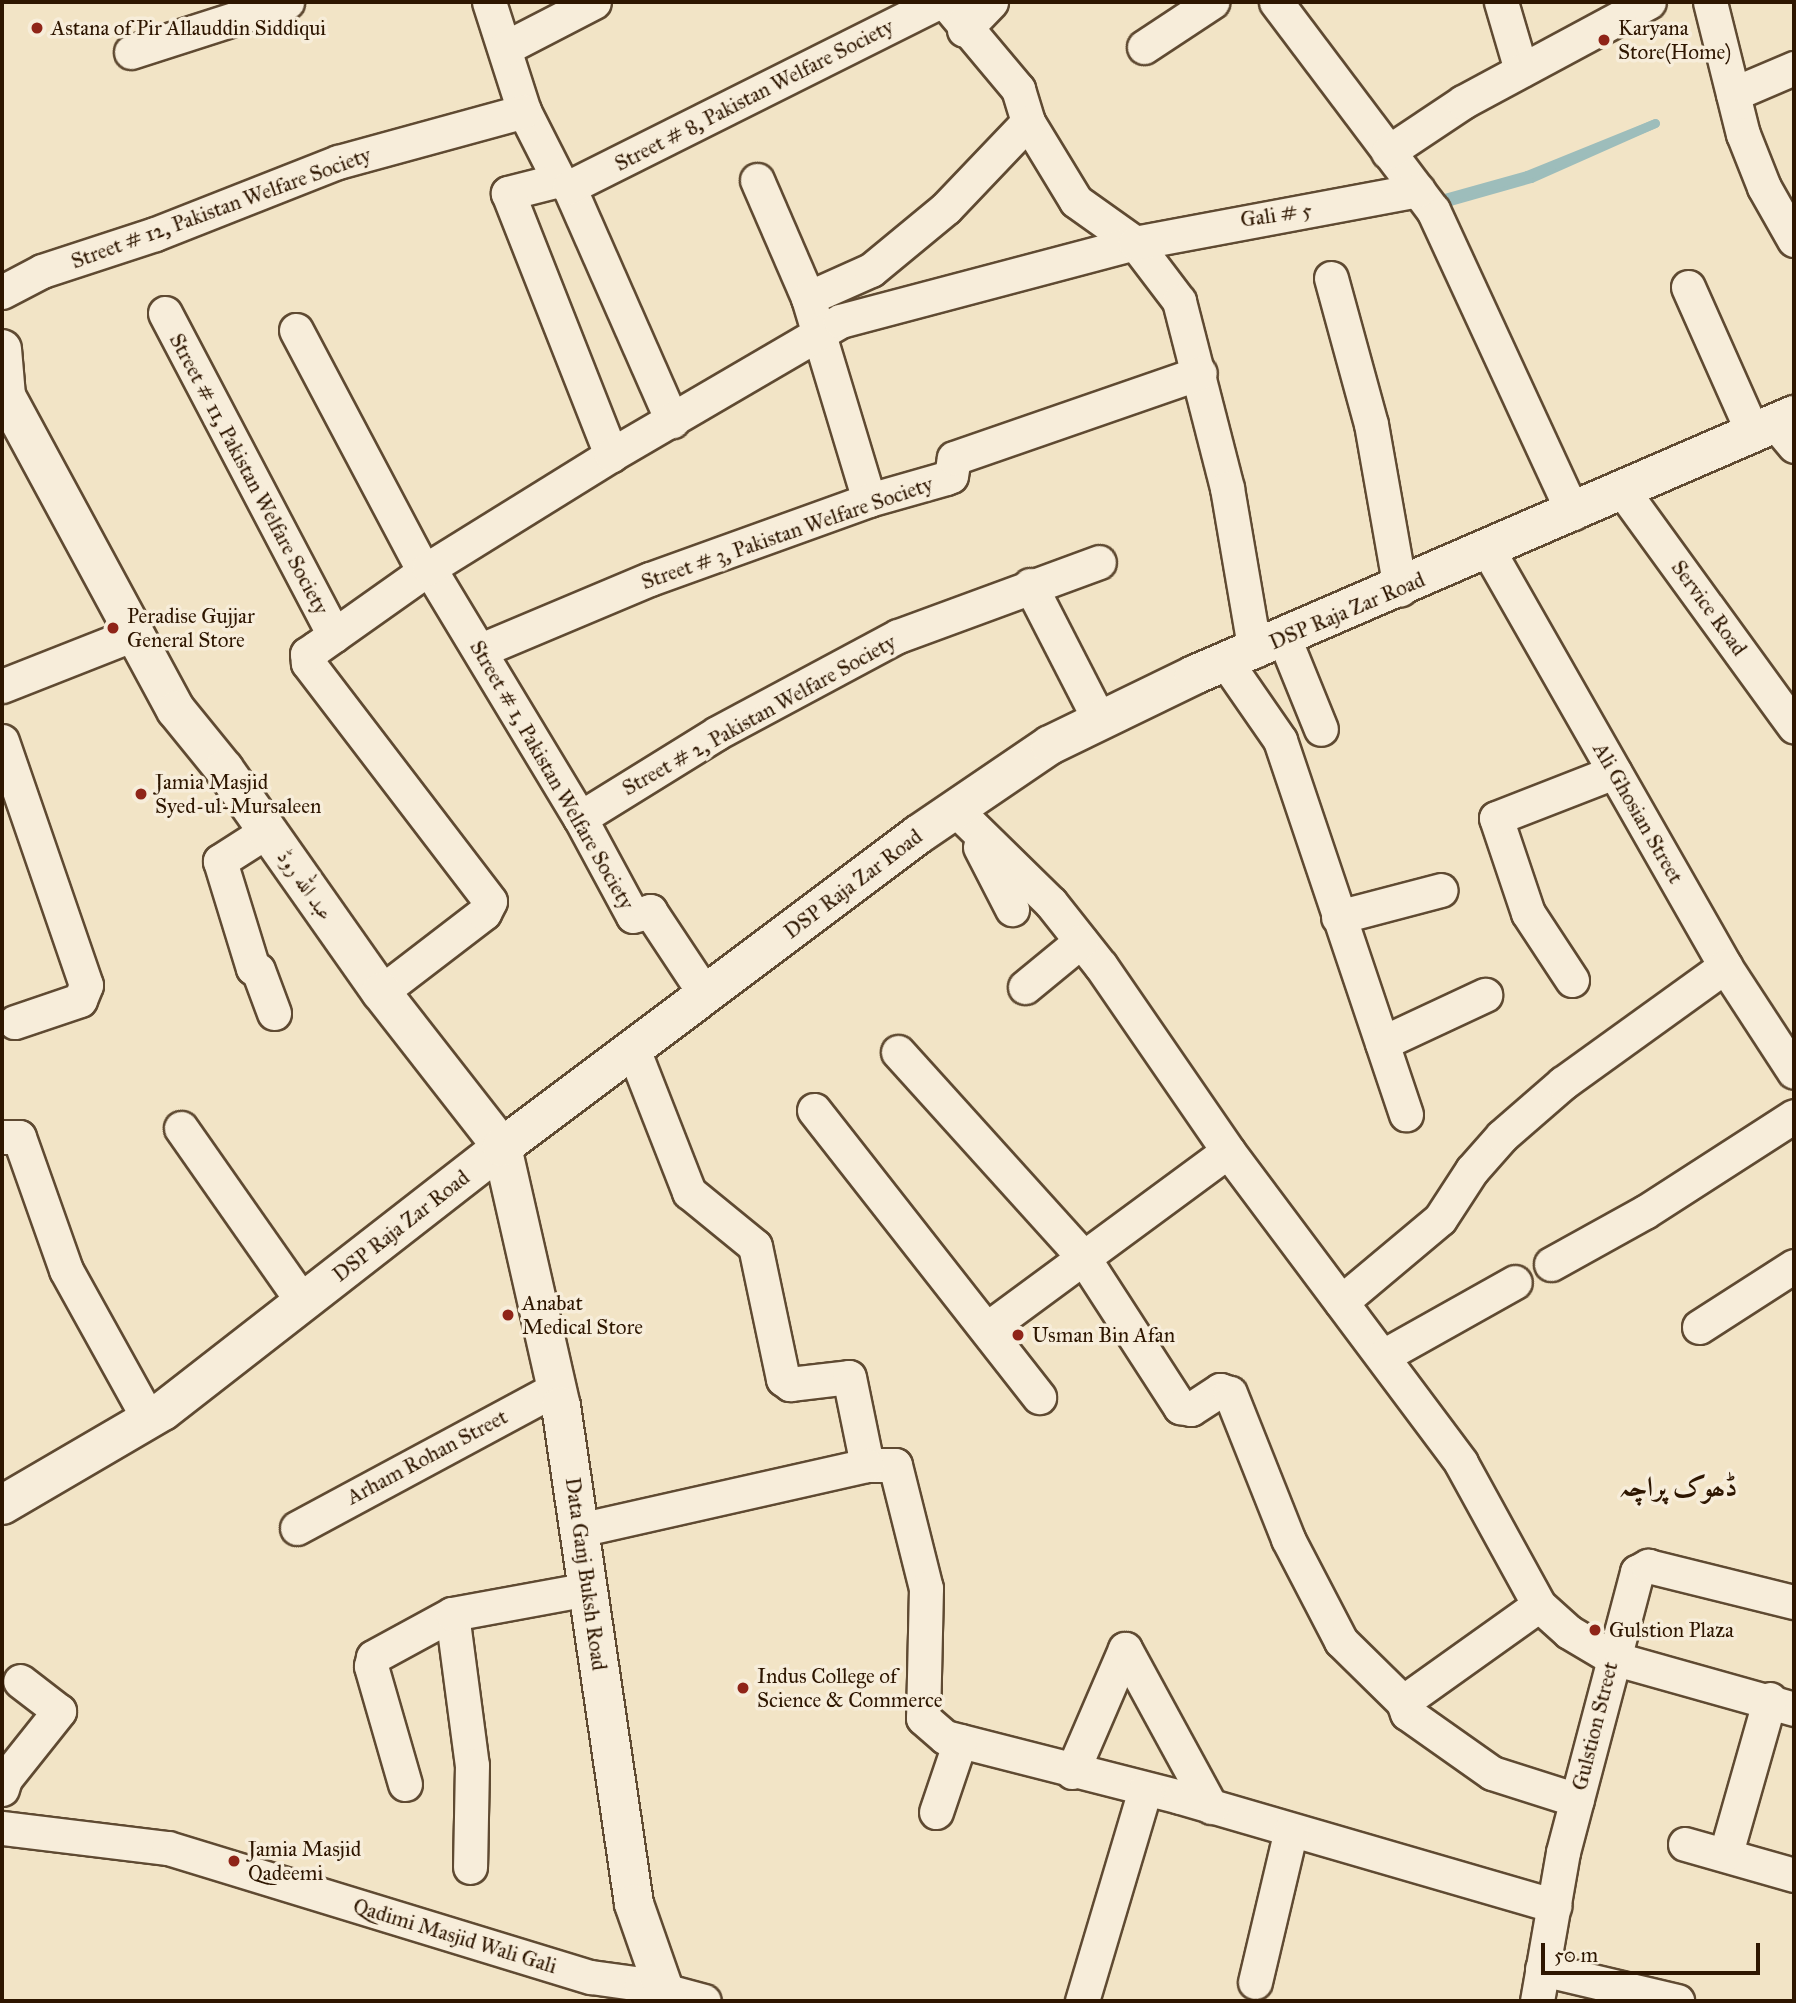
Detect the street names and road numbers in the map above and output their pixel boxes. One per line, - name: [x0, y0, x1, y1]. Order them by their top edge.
- street label: Street # 8, Pakistan Welfare Society: [611, 14, 897, 176]
- street label: Street # 12, Pakistan Welfare Society: [68, 142, 374, 274]
- street label: Gali # 5: [1239, 198, 1313, 232]
- street label: Street # 11, Pakistan Welfare Society: [164, 329, 334, 619]
- street label: Street # 3, Pakistan Welfare Society: [638, 471, 936, 595]
- street label: Service Road: [1666, 555, 1752, 661]
- street label: DSP Raja Zar Road: [1265, 567, 1429, 655]
- street label: Street # 2, Pakistan Welfare Society: [618, 629, 900, 801]
- street label: Street # 1, Pakistan Welfare Society: [464, 636, 640, 914]
- street label: Ali Ghosian Street: [1588, 738, 1688, 888]
- street label: DSP Raja Zar Road: [779, 824, 927, 944]
- street label: عبد اللہ روڈ: [272, 845, 338, 925]
- street label: DSP Raja Zar Road: [328, 1165, 474, 1287]
- street label: Arham Rohan Street: [342, 1404, 512, 1510]
- street label: Data Ganj Buksh Road: [560, 1476, 612, 1672]
- street label: Gulstion Street: [1567, 1659, 1623, 1793]
- street label: Qadimi Masjid Wali Gali: [350, 1893, 560, 1979]

